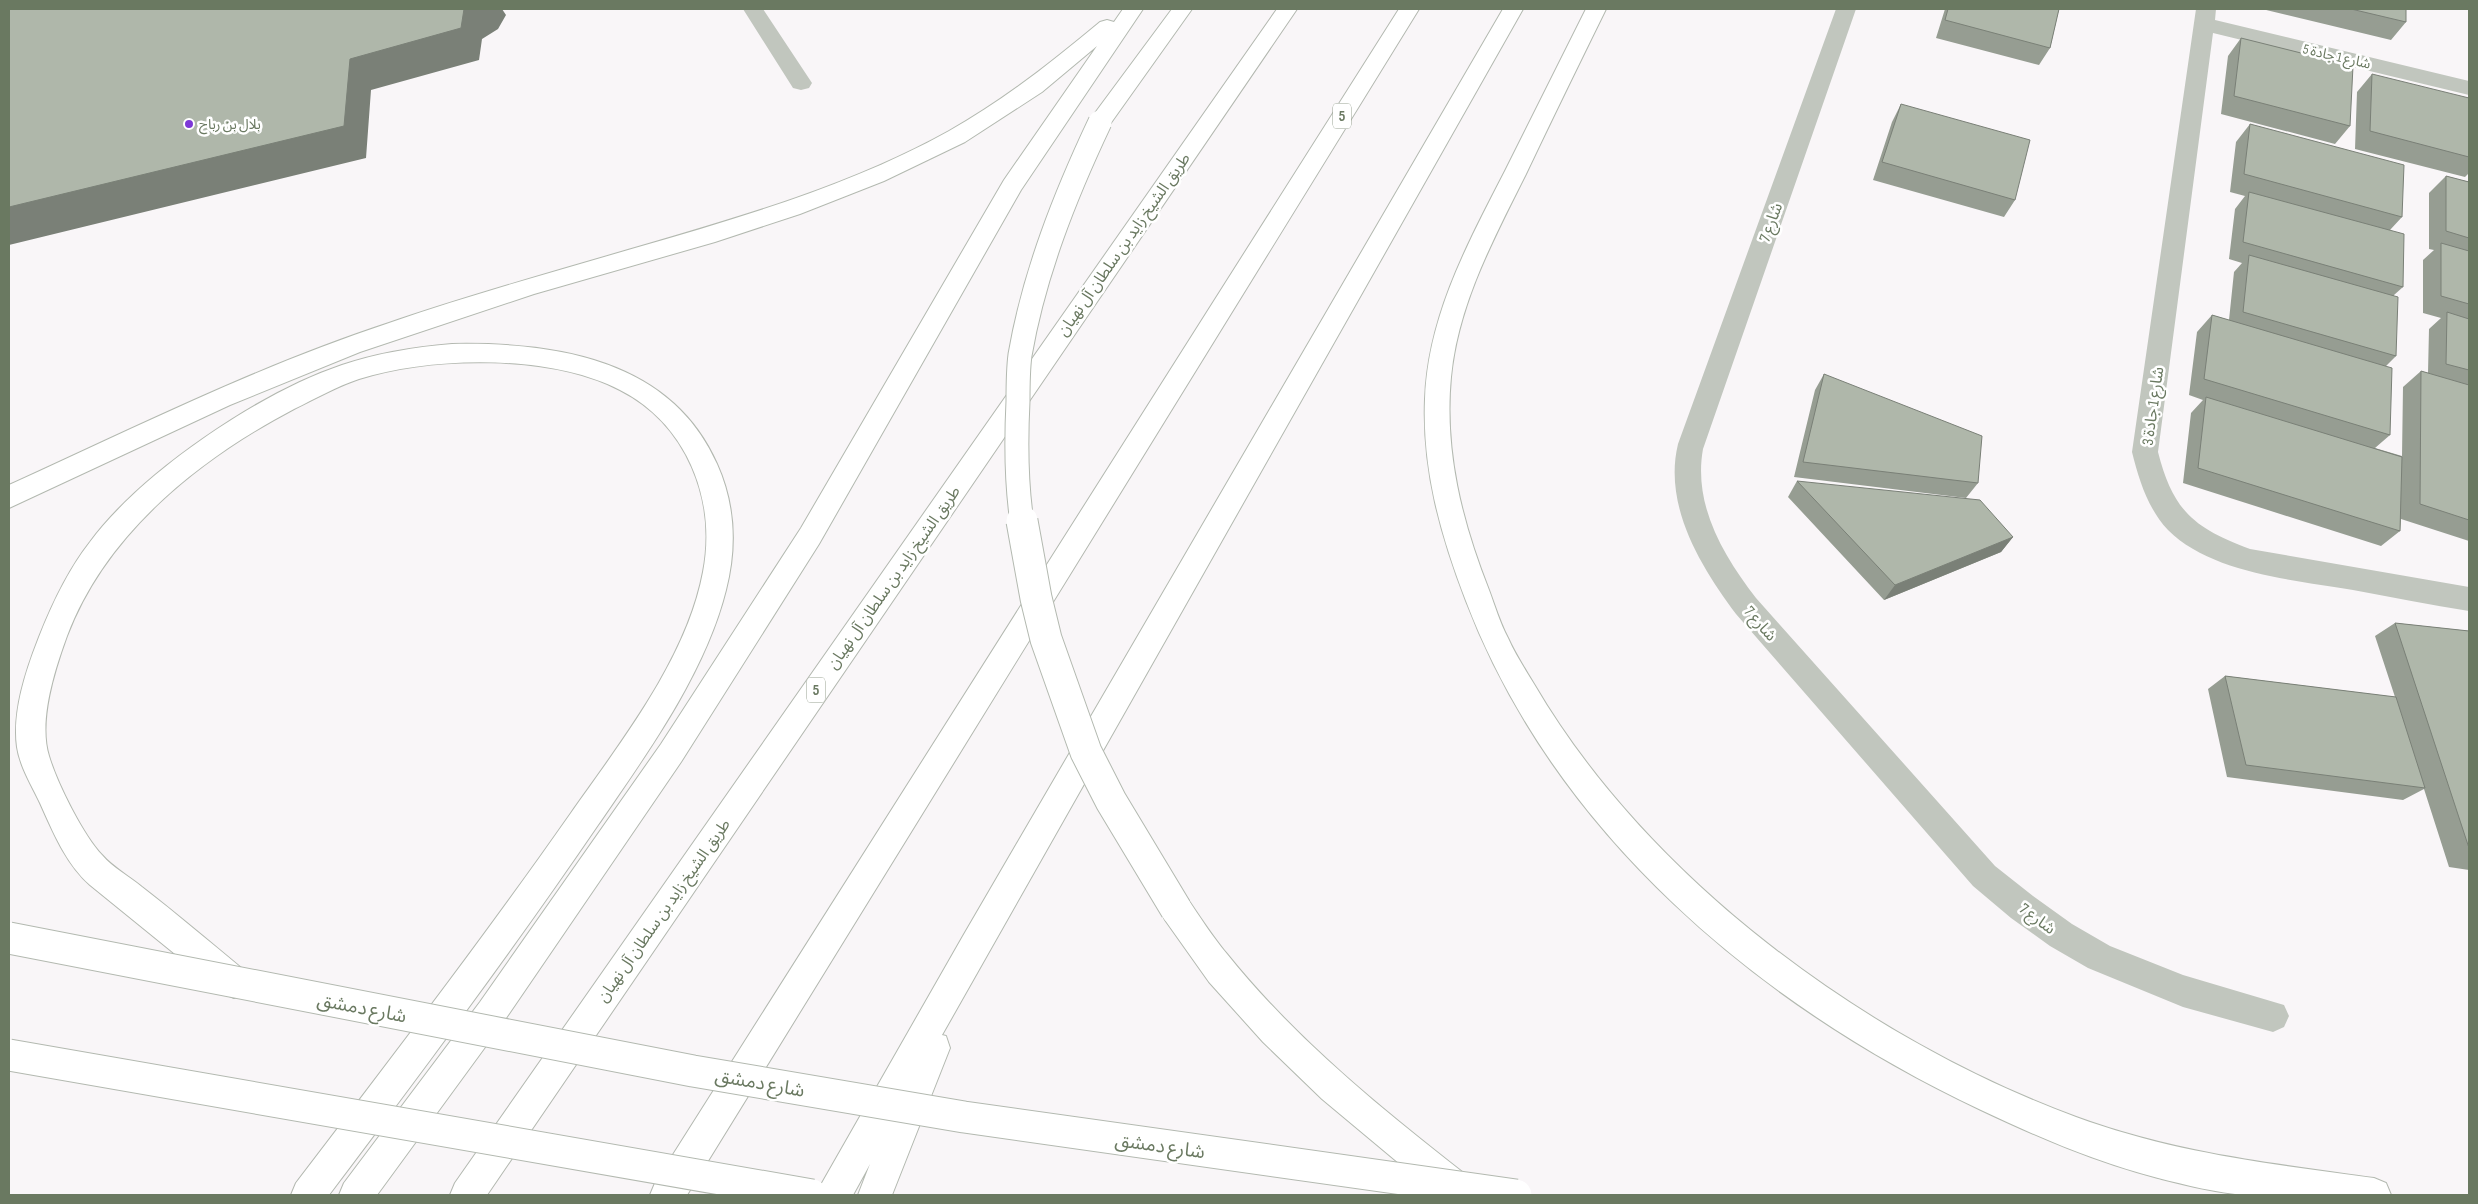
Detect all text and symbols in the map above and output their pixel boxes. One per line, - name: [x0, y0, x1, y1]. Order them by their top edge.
- street label: شارع 1 جادة 5: [2301, 40, 2373, 75]
- road number: 5: [1333, 104, 1351, 128]
- place label: بلال بن رباح: [199, 116, 261, 135]
- marker: بلال بن رباح: [183, 118, 195, 130]
- street label: طريق الشيخ زايد بن سلطان آل نهيان: [1054, 149, 1197, 341]
- street label: شارع 7: [1756, 200, 1789, 245]
- street label: شارع 1 جادة 3: [2139, 366, 2170, 447]
- street label: طريق الشيخ زايد بن سلطان آل نهيان: [824, 482, 967, 674]
- street label: شارع 7: [1738, 603, 1780, 647]
- road number: 5: [807, 678, 825, 702]
- street label: طريق الشيخ زايد بن سلطان آل نهيان: [594, 815, 737, 1007]
- street label: شارع 7: [2014, 900, 2059, 940]
- street label: شارع دمشق: [315, 989, 408, 1029]
- street label: شارع دمشق: [713, 1064, 806, 1104]
- street label: شارع دمشق: [1113, 1129, 1206, 1165]

